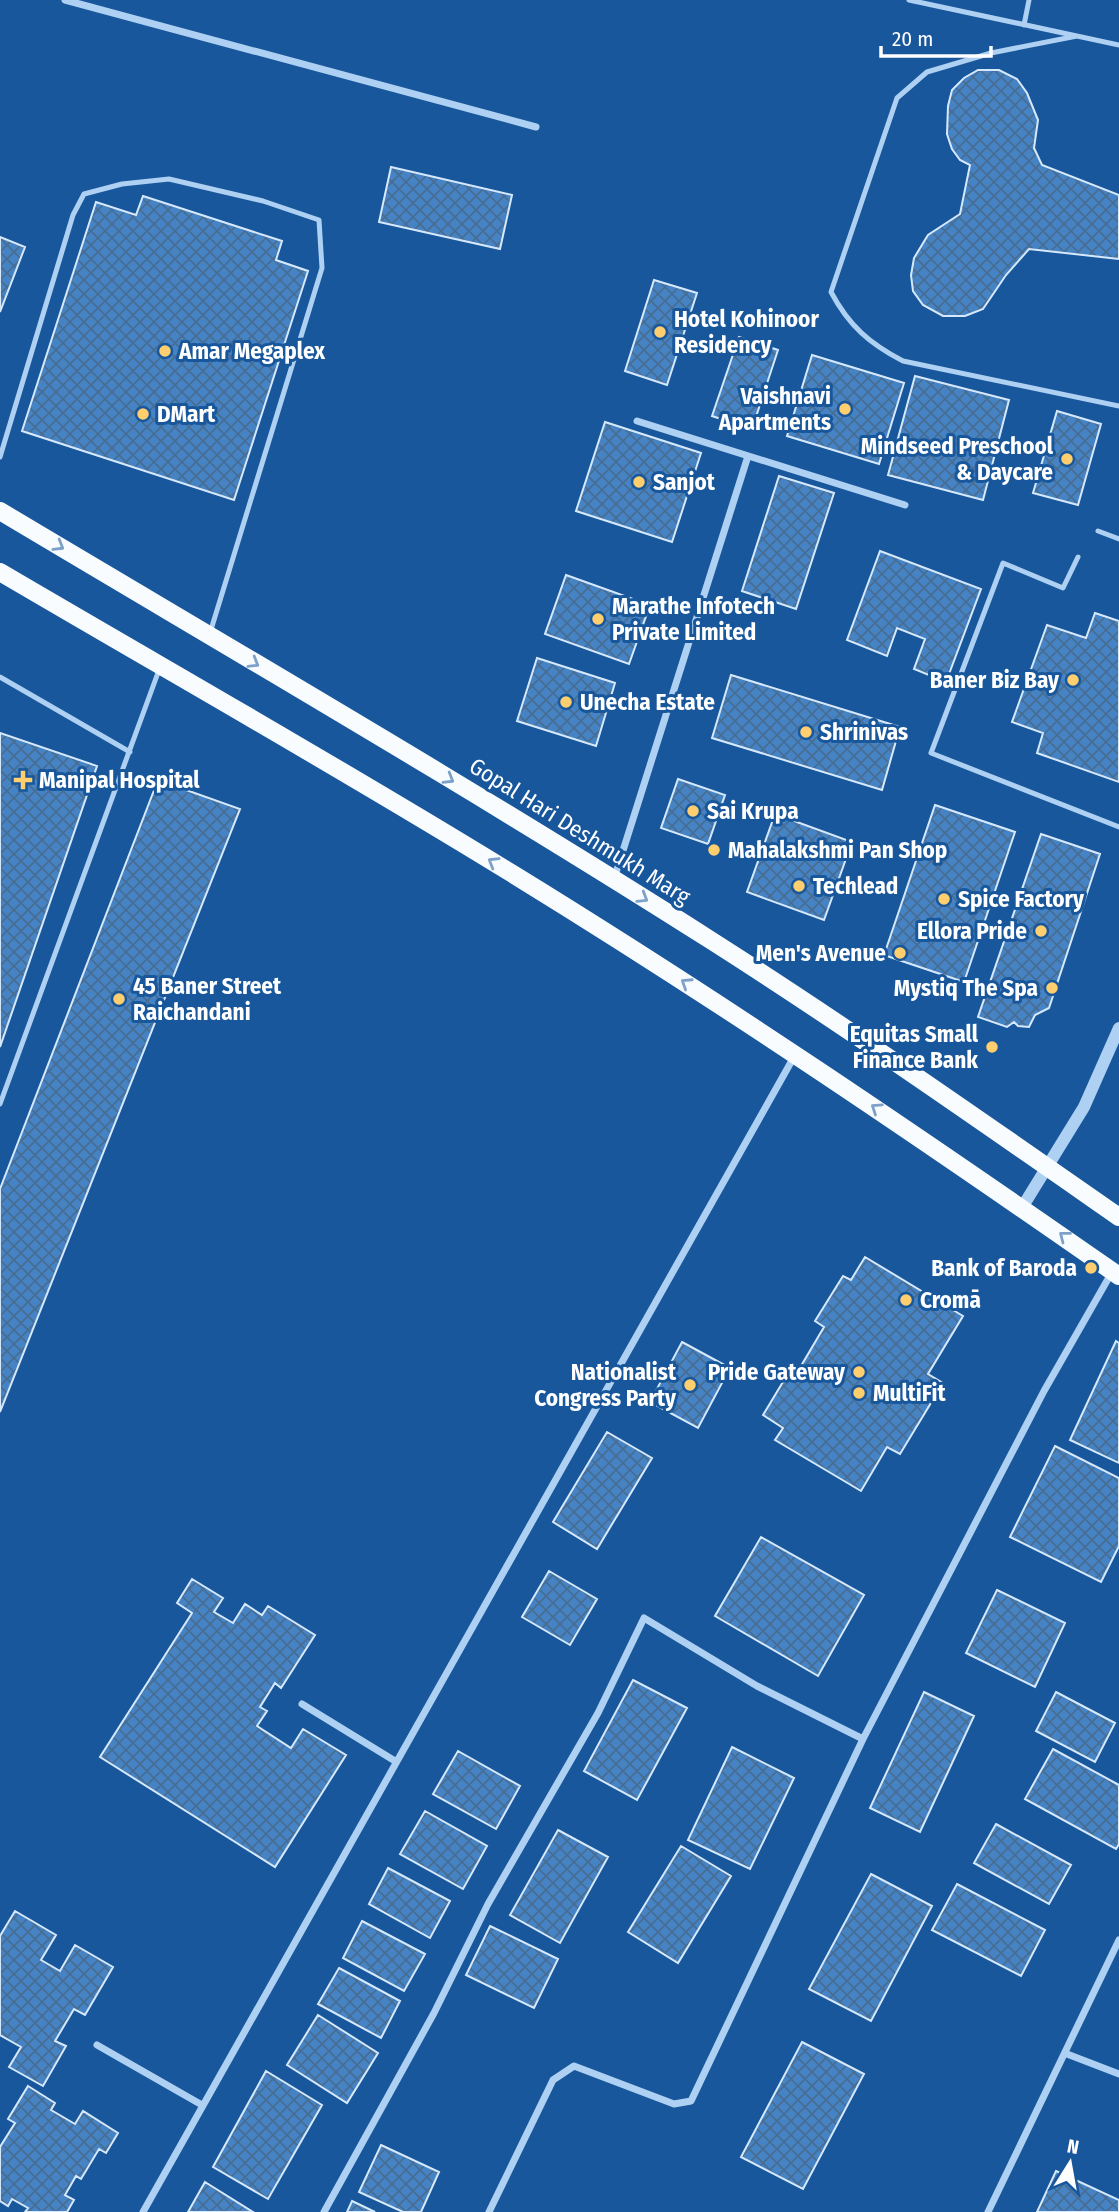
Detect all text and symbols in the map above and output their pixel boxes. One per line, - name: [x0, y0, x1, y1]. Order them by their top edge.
- scale bar: [881, 14, 991, 58]
- text: 20 m: [892, 26, 933, 52]
- place label: Hotel Kohinoor Residency: [674, 305, 819, 359]
- marker: Hotel Kohinoor Residency: [652, 324, 668, 340]
- place label: Amar Megaplex: [178, 337, 326, 365]
- marker: Amar Megaplex: [157, 343, 173, 359]
- place label: Vaishnavi Apartments: [718, 382, 831, 436]
- place label: DMart: [157, 400, 216, 428]
- marker: Vaishnavi Apartments: [837, 401, 853, 417]
- marker: DMart: [135, 406, 151, 422]
- place label: Mindseed Preschool & Daycare: [861, 432, 1054, 486]
- marker: Mindseed Preschool & Daycare: [1059, 451, 1075, 467]
- place label: Sanjot: [653, 468, 716, 496]
- marker: Sanjot: [631, 474, 647, 490]
- one-way arrow: [51, 538, 64, 551]
- place label: Marathe Infotech Private Limited: [612, 592, 775, 646]
- marker: Marathe Infotech Private Limited: [590, 611, 606, 627]
- one-way arrow: [246, 654, 259, 667]
- place label: Baner Biz Bay: [930, 666, 1060, 694]
- marker: Baner Biz Bay: [1065, 672, 1081, 688]
- place label: Unecha Estate: [580, 688, 715, 716]
- marker: Unecha Estate: [558, 694, 574, 710]
- place label: Shrinivas: [820, 718, 908, 746]
- marker: Shrinivas: [798, 724, 814, 740]
- street label: Gopal Hari Deshmukh Marg: [464, 752, 696, 911]
- place label: Manipal Hospital: [39, 766, 200, 794]
- marker: Manipal Hospital: [13, 770, 33, 790]
- one-way arrow: [442, 771, 455, 784]
- place label: Sai Krupa: [707, 797, 799, 825]
- marker: Sai Krupa: [685, 803, 701, 819]
- place label: Mahalakshmi Pan Shop: [728, 836, 947, 864]
- marker: Mahalakshmi Pan Shop: [706, 842, 722, 858]
- one-way arrow: [488, 857, 501, 870]
- place label: Techlead: [813, 872, 898, 900]
- marker: Techlead: [791, 878, 807, 894]
- place label: Spice Factory: [958, 885, 1085, 913]
- one-way arrow: [636, 890, 649, 903]
- marker: Spice Factory: [936, 891, 952, 907]
- place label: Ellora Pride: [917, 917, 1027, 945]
- marker: Ellora Pride: [1033, 923, 1049, 939]
- place label: Men's Avenue: [756, 939, 886, 967]
- marker: Men's Avenue: [892, 945, 908, 961]
- place label: 45 Baner Street Raichandani: [133, 972, 282, 1026]
- place label: Mystiq The Spa: [894, 974, 1038, 1002]
- one-way arrow: [680, 979, 693, 992]
- marker: Mystiq The Spa: [1044, 980, 1060, 996]
- marker: 45 Baner Street Raichandani: [111, 991, 127, 1007]
- place label: Equitas Small Finance Bank: [850, 1020, 979, 1074]
- marker: Equitas Small Finance Bank: [984, 1039, 1000, 1055]
- one-way arrow: [871, 1104, 884, 1116]
- one-way arrow: [1059, 1232, 1071, 1245]
- place label: Bank of Baroda: [931, 1254, 1077, 1282]
- marker: Bank of Baroda: [1083, 1260, 1099, 1276]
- place label: Cromā: [920, 1286, 981, 1314]
- marker: Cromā: [898, 1292, 914, 1308]
- place label: Nationalist Congress Party: [534, 1358, 677, 1412]
- place label: Pride Gateway: [708, 1358, 846, 1386]
- marker: Pride Gateway: [851, 1364, 867, 1380]
- marker: Nationalist Congress Party: [682, 1377, 698, 1393]
- place label: MultiFit: [873, 1379, 946, 1407]
- marker: MultiFit: [851, 1385, 867, 1401]
- north arrow: [1035, 2128, 1105, 2198]
- text: N: [1065, 2134, 1081, 2159]

